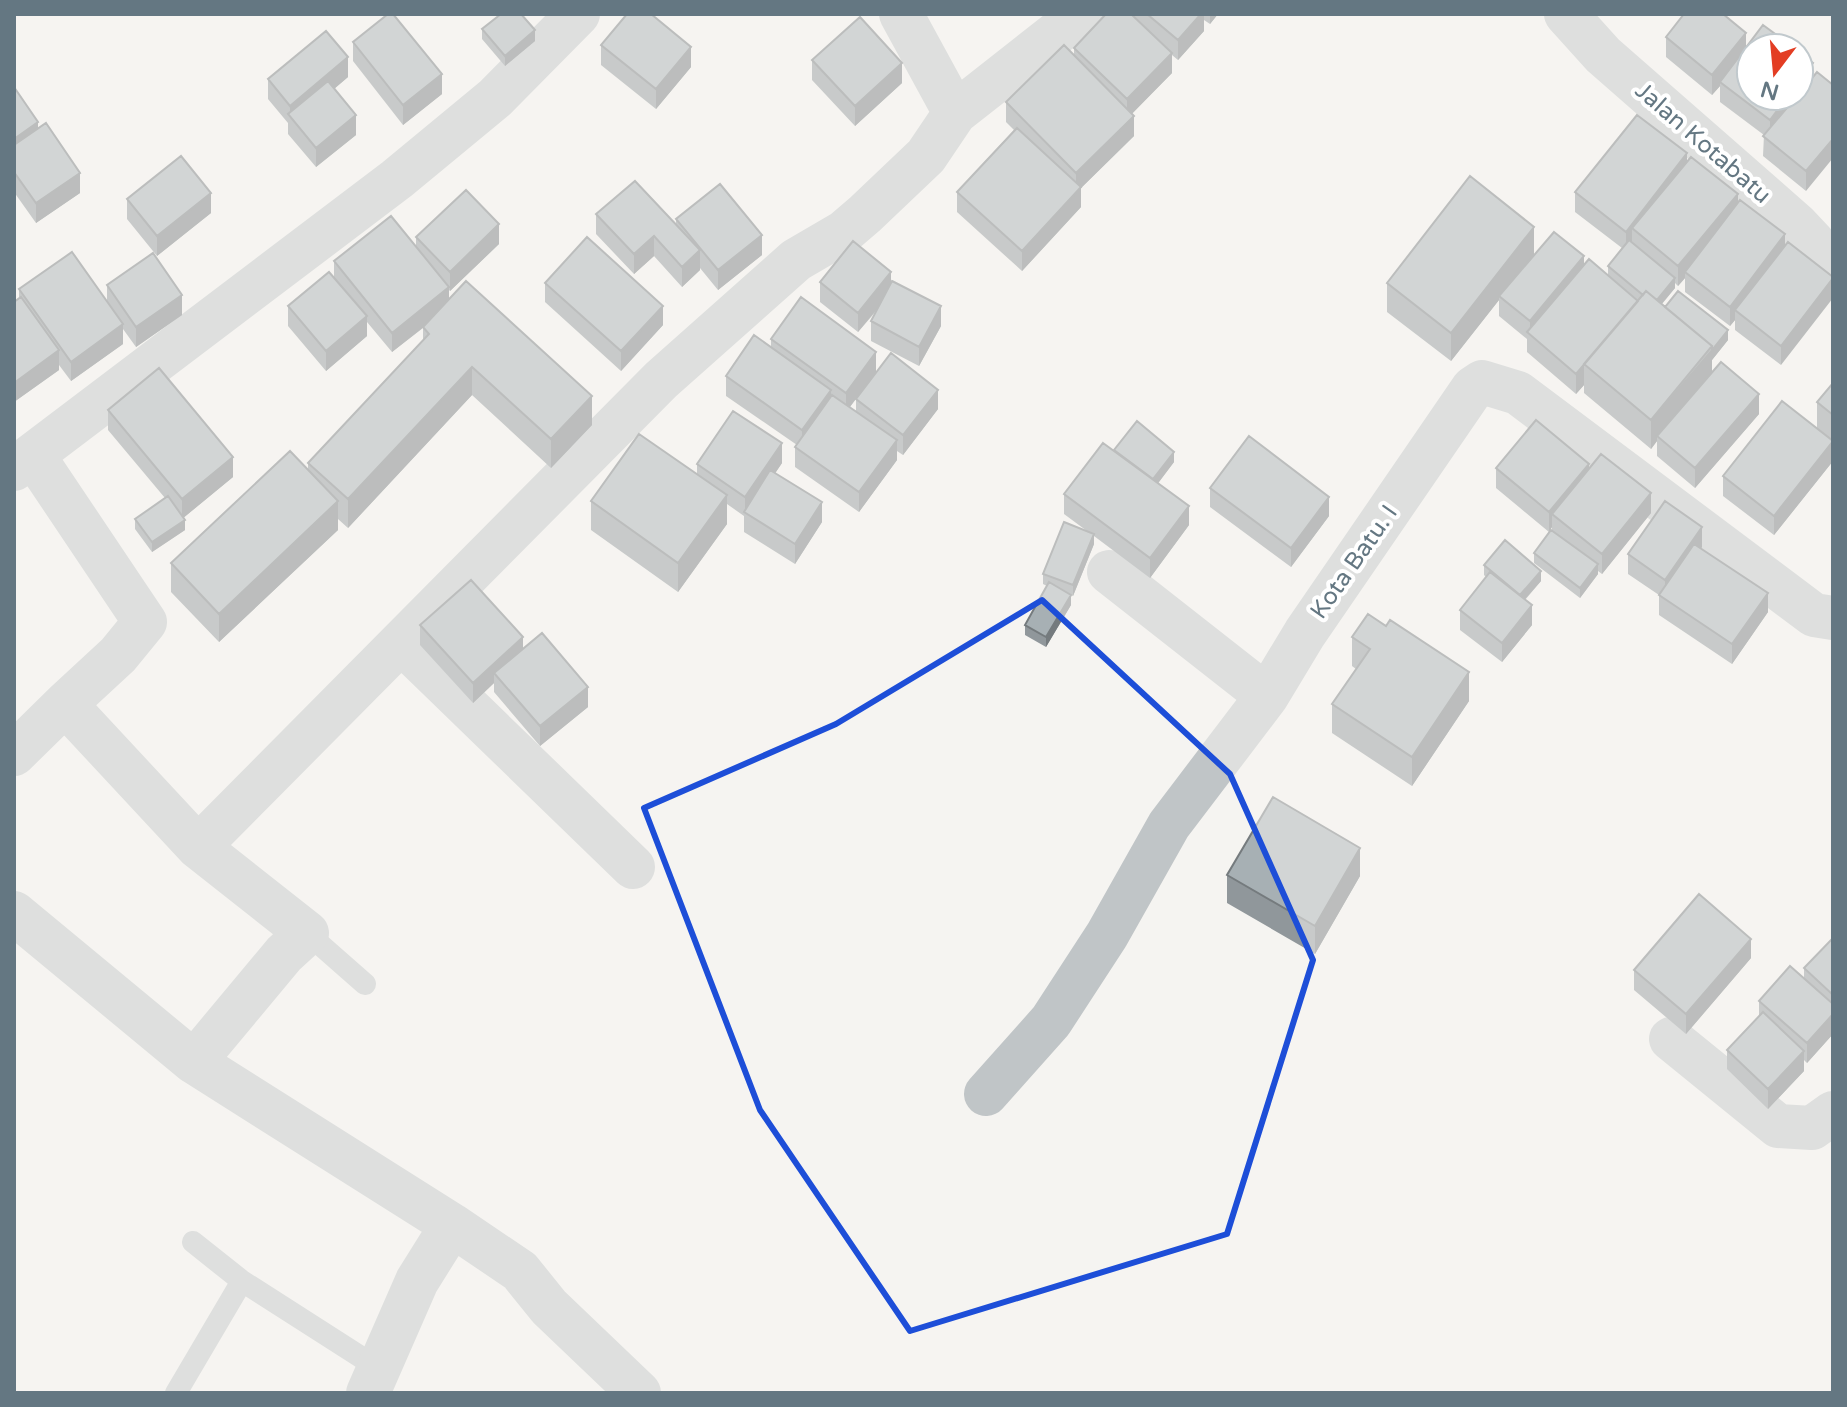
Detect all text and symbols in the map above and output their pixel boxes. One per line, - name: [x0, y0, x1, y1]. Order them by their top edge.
- north arrow: [1735, 32, 1815, 112]
- text: N: [1758, 75, 1782, 105]
- street label: Jalan Kotabatu: [1629, 76, 1777, 210]
- street label: Kota Batu. I: [1304, 499, 1404, 625]

